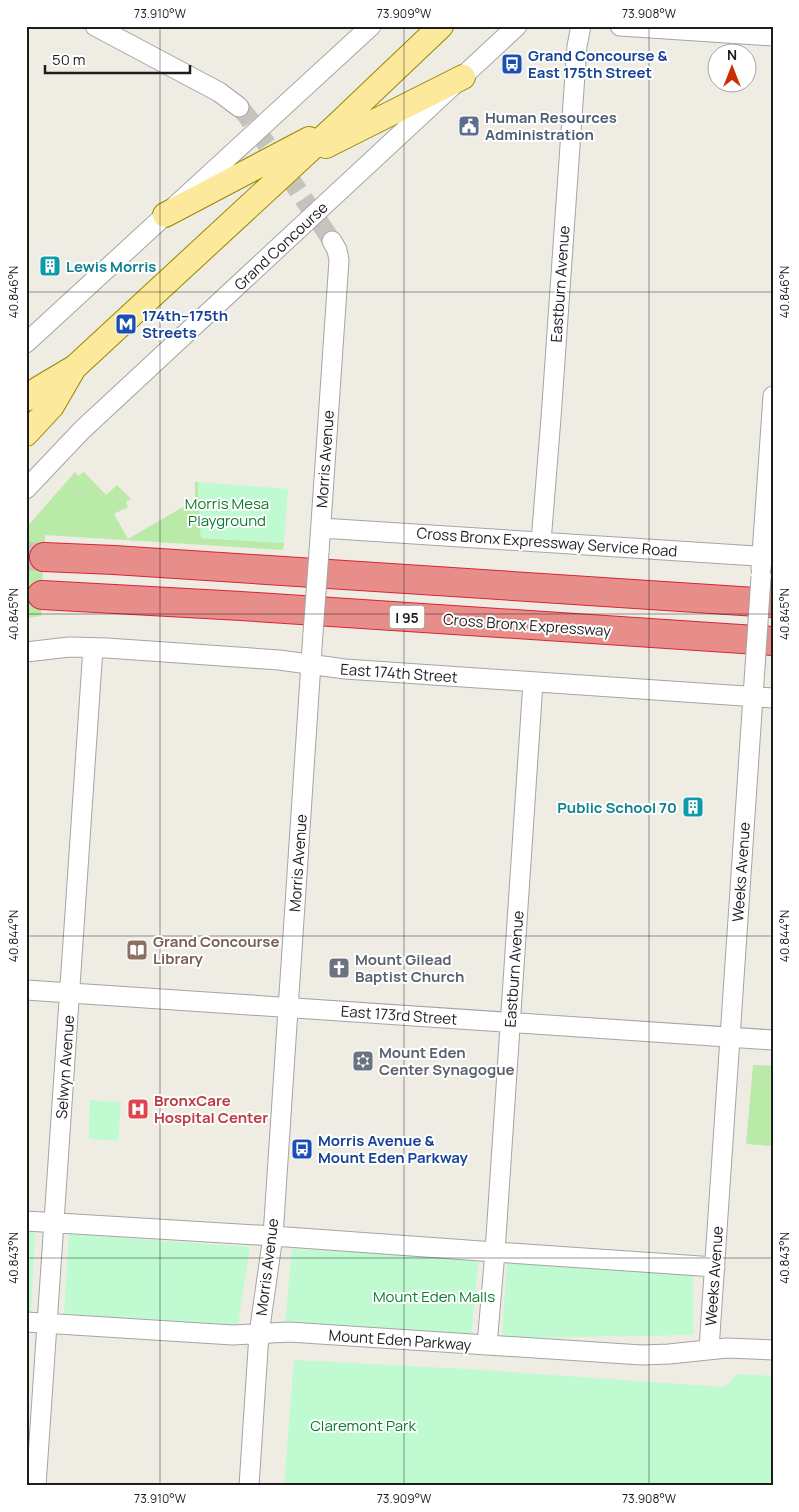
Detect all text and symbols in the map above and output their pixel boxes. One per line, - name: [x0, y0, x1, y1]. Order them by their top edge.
- text: 73.910°W: [134, 5, 187, 22]
- text: 73.909°W: [377, 5, 432, 22]
- text: 73.908°W: [622, 5, 677, 22]
- scale bar: [45, 42, 190, 74]
- north arrow: [706, 42, 756, 92]
- place label: Grand Concourse & East 175th Street: [528, 45, 667, 83]
- text: N: [727, 45, 737, 64]
- text: 50 m: [52, 49, 86, 70]
- bus stop icon: Grand Concourse & East 175th Street: [500, 52, 524, 76]
- place label: Human Resources Administration: [485, 107, 617, 145]
- public building icon: Human Resources Administration: [457, 114, 481, 138]
- street label: Grand Concourse: [230, 197, 333, 295]
- street label: Eastburn Avenue: [545, 225, 575, 343]
- building icon: Lewis Morris: [38, 254, 62, 278]
- place label: Lewis Morris: [66, 256, 157, 277]
- text: 40.846°N: [5, 266, 22, 318]
- text: 40.846°N: [776, 266, 793, 318]
- place label: 174th–175th Streets: [142, 305, 228, 343]
- metro station icon: 174th–175th Streets: [114, 312, 138, 336]
- street label: Morris Avenue: [311, 409, 339, 509]
- park label: Morris Mesa Playground: [185, 493, 269, 531]
- street label: Cross Bronx Expressway Service Road: [416, 522, 678, 562]
- text: 40.845°N: [5, 588, 22, 640]
- text: 40.845°N: [776, 588, 793, 640]
- road number: I 95: [390, 606, 424, 628]
- street label: Cross Bronx Expressway: [442, 609, 612, 641]
- street label: East 174th Street: [340, 658, 458, 688]
- building icon: Public School 70: [681, 795, 705, 819]
- place label: Public School 70: [557, 797, 677, 818]
- street label: Morris Avenue: [284, 813, 312, 913]
- street label: Weeks Avenue: [727, 821, 755, 923]
- text: 40.844°N: [5, 910, 22, 962]
- street label: Eastburn Avenue: [499, 910, 529, 1028]
- text: 40.844°N: [776, 910, 793, 962]
- place label: Grand Concourse Library: [153, 931, 279, 969]
- library icon: Grand Concourse Library: [125, 938, 149, 962]
- place label: Mount Gilead Baptist Church: [355, 949, 464, 987]
- church icon: Mount Gilead Baptist Church: [327, 956, 351, 980]
- street label: East 173rd Street: [340, 1000, 458, 1030]
- street label: Selwyn Avenue: [51, 1014, 79, 1120]
- place label: Mount Eden Center Synagogue: [379, 1042, 515, 1080]
- synagogue icon: Mount Eden Center Synagogue: [351, 1049, 375, 1073]
- place label: BronxCare Hospital Center: [154, 1090, 268, 1128]
- hospital icon: BronxCare Hospital Center: [126, 1097, 150, 1121]
- place label: Morris Avenue & Mount Eden Parkway: [318, 1130, 468, 1168]
- bus stop icon: Morris Avenue & Mount Eden Parkway: [290, 1137, 314, 1161]
- street label: Morris Avenue: [251, 1217, 283, 1317]
- street label: Weeks Avenue: [700, 1225, 728, 1327]
- text: 40.843°N: [5, 1232, 22, 1284]
- text: 40.843°N: [776, 1232, 793, 1284]
- park label: Mount Eden Malls: [373, 1286, 495, 1307]
- street label: Mount Eden Parkway: [328, 1325, 472, 1355]
- park label: Claremont Park: [310, 1415, 416, 1436]
- text: 73.910°W: [134, 1490, 187, 1507]
- text: 73.909°W: [377, 1490, 432, 1507]
- text: 73.908°W: [622, 1490, 677, 1507]

